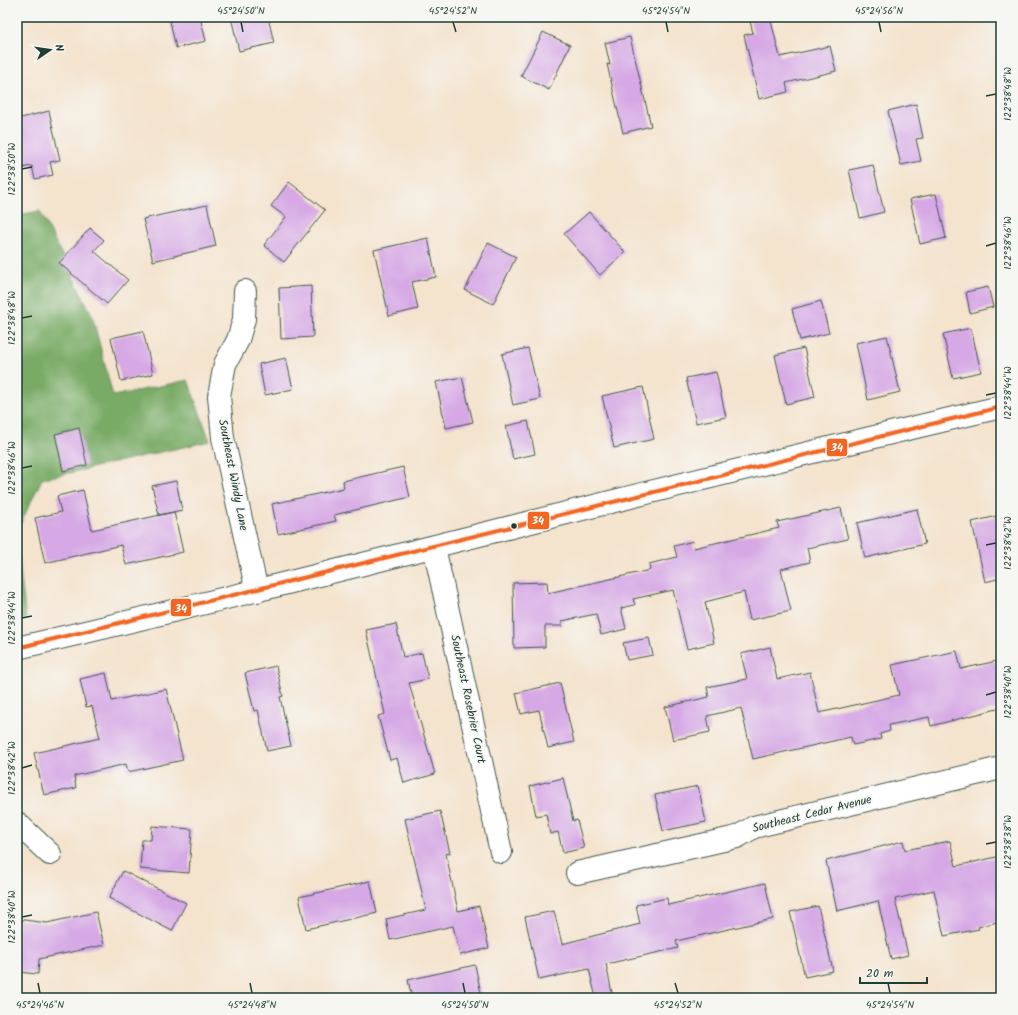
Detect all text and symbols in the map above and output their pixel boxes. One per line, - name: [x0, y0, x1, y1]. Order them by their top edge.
- text: 45°24'50"N: [217, 3, 265, 19]
- text: 45°24'52"N: [429, 3, 477, 19]
- text: 45°24'54"N: [642, 3, 690, 19]
- text: 45°24'56"N: [855, 3, 903, 19]
- north arrow: [30, 30, 70, 70]
- text: N: [49, 43, 68, 53]
- text: 122°38'48"W: [1000, 67, 1016, 121]
- text: 122°38'50"W: [4, 142, 20, 195]
- text: 122°38'46"W: [1000, 216, 1016, 270]
- text: 122°38'48"W: [4, 291, 20, 345]
- text: 122°38'44"W: [1000, 366, 1016, 420]
- street label: Southeast Windy Lane: [213, 418, 253, 533]
- line badge: 34: [826, 438, 848, 457]
- text: 34: [830, 439, 843, 457]
- text: 122°38'46"W: [4, 441, 20, 495]
- line badge: 34: [527, 511, 550, 530]
- text: 34: [531, 512, 544, 530]
- text: 122°38'42"W: [1000, 516, 1016, 570]
- unlabelled marker: [509, 521, 519, 531]
- text: 122°38'44"W: [4, 591, 20, 645]
- line badge: 34: [170, 598, 192, 617]
- text: 34: [174, 600, 187, 618]
- street label: Southeast Rosebrier Court: [445, 633, 491, 766]
- text: 122°38'40"W: [1000, 665, 1016, 718]
- text: 122°38'42"W: [4, 741, 20, 795]
- street label: Southeast Cedar Avenue: [750, 790, 874, 838]
- text: 122°38'38"W: [1000, 815, 1016, 869]
- text: 122°38'40"W: [4, 890, 20, 943]
- scale bar: [860, 959, 927, 985]
- text: 20 m: [866, 964, 894, 983]
- text: 45°24'46"N: [16, 997, 64, 1013]
- text: 45°24'48"N: [228, 997, 277, 1013]
- text: 45°24'50"N: [441, 997, 489, 1013]
- text: 45°24'52"N: [654, 997, 702, 1013]
- text: 45°24'54"N: [866, 997, 914, 1013]

